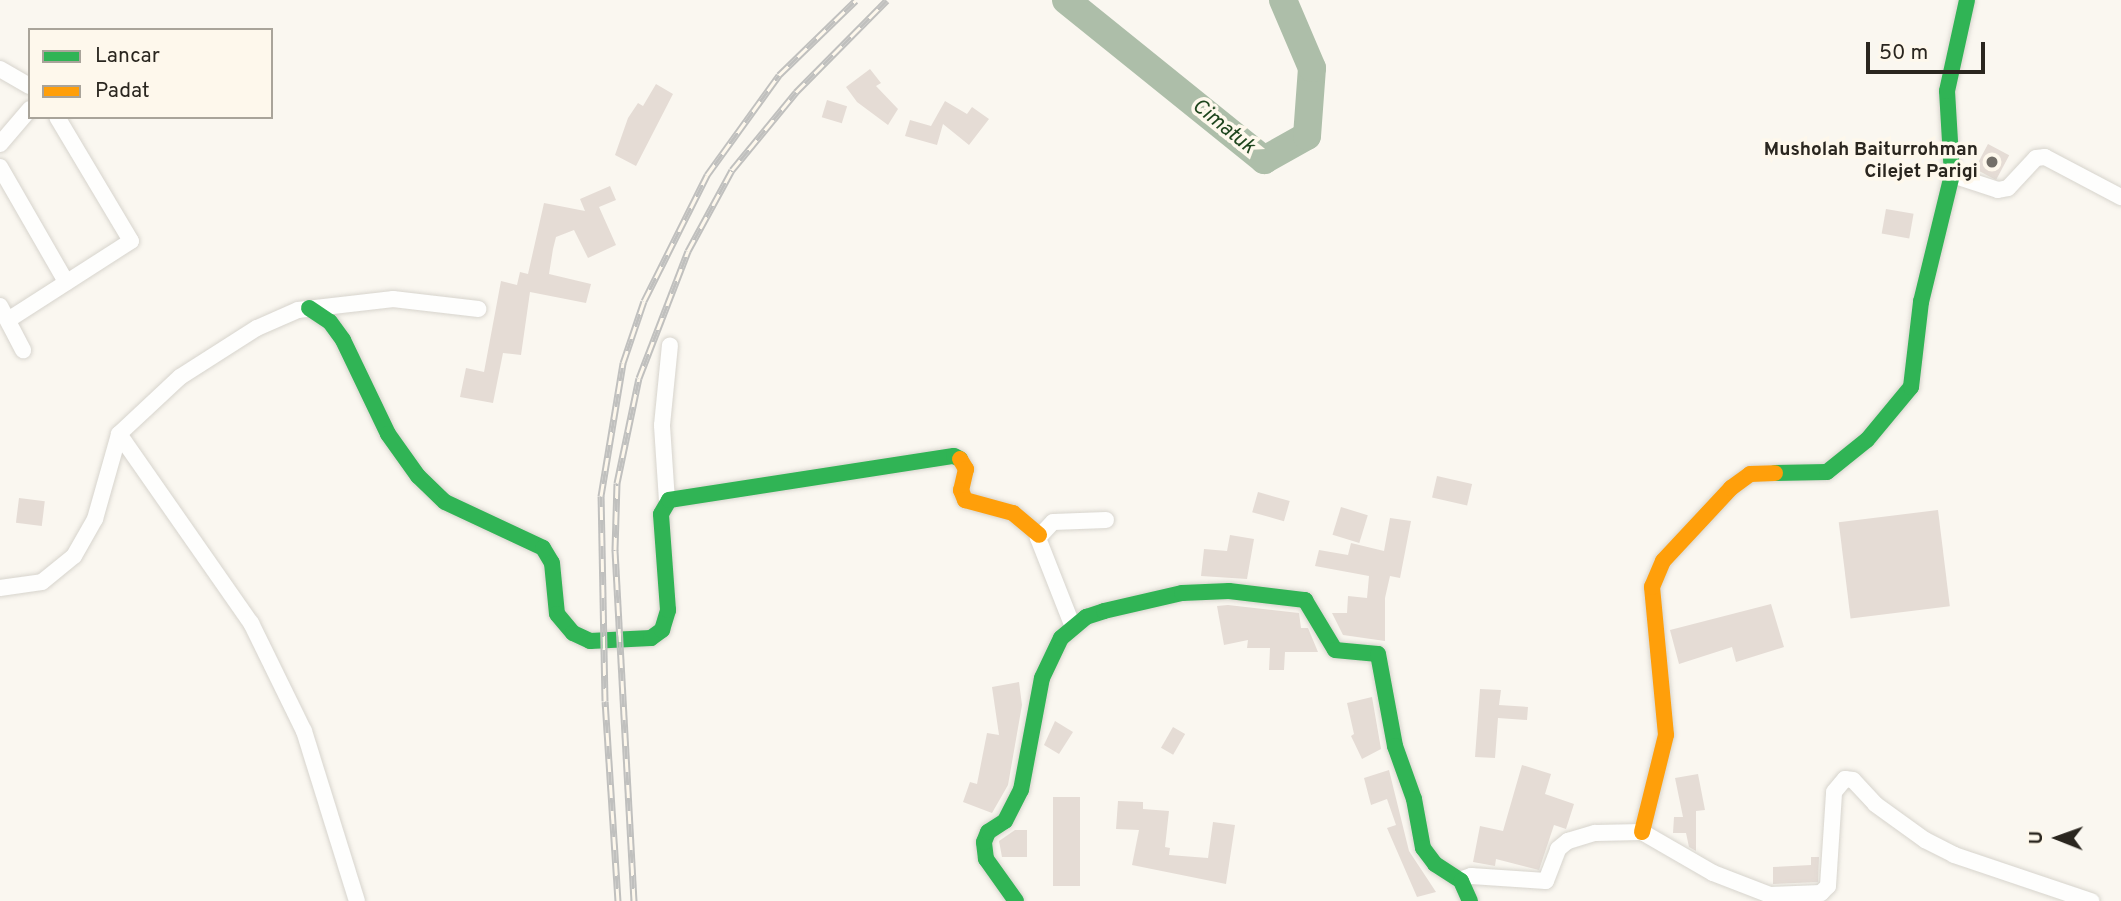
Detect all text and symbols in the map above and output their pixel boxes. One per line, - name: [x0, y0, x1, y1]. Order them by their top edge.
- legend: [28, 28, 273, 119]
- scale bar: [1869, 28, 1988, 72]
- text: 50 m: [1879, 40, 1928, 67]
- text: Lancar: [95, 43, 160, 70]
- text: Padat: [95, 78, 150, 105]
- water label: Cimatuk: [1186, 94, 1260, 160]
- place label: Musholah Baiturrohman Cilejet Parigi: [1764, 140, 1978, 184]
- marker: Musholah Baiturrohman Cilejet Parigi: [1984, 154, 2000, 170]
- north arrow: [2023, 803, 2093, 873]
- text: U: [2025, 831, 2049, 845]

